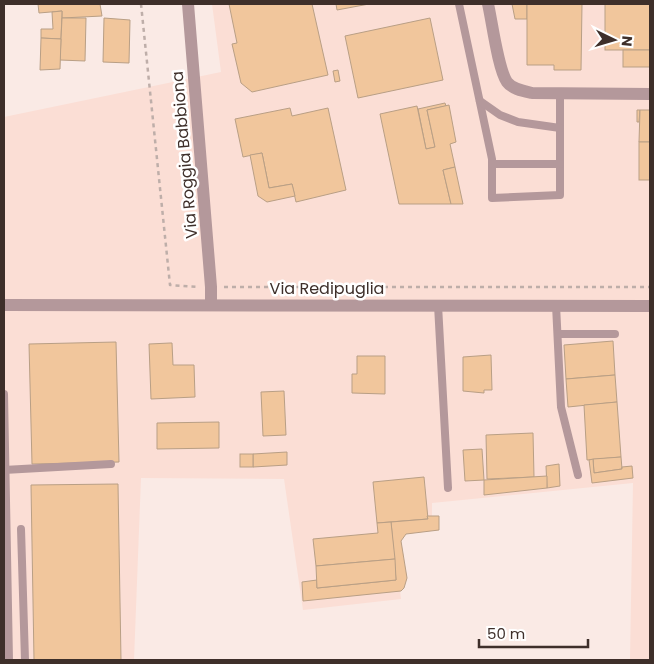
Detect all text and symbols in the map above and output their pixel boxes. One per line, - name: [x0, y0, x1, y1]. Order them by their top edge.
- north arrow: [589, 15, 639, 65]
- text: N: [617, 35, 637, 47]
- street label: Via Roggia Babbiona: [166, 70, 203, 240]
- street label: Via Redipuglia: [270, 277, 384, 300]
- scale bar: [479, 616, 588, 648]
- text: 50 m: [487, 623, 525, 644]

